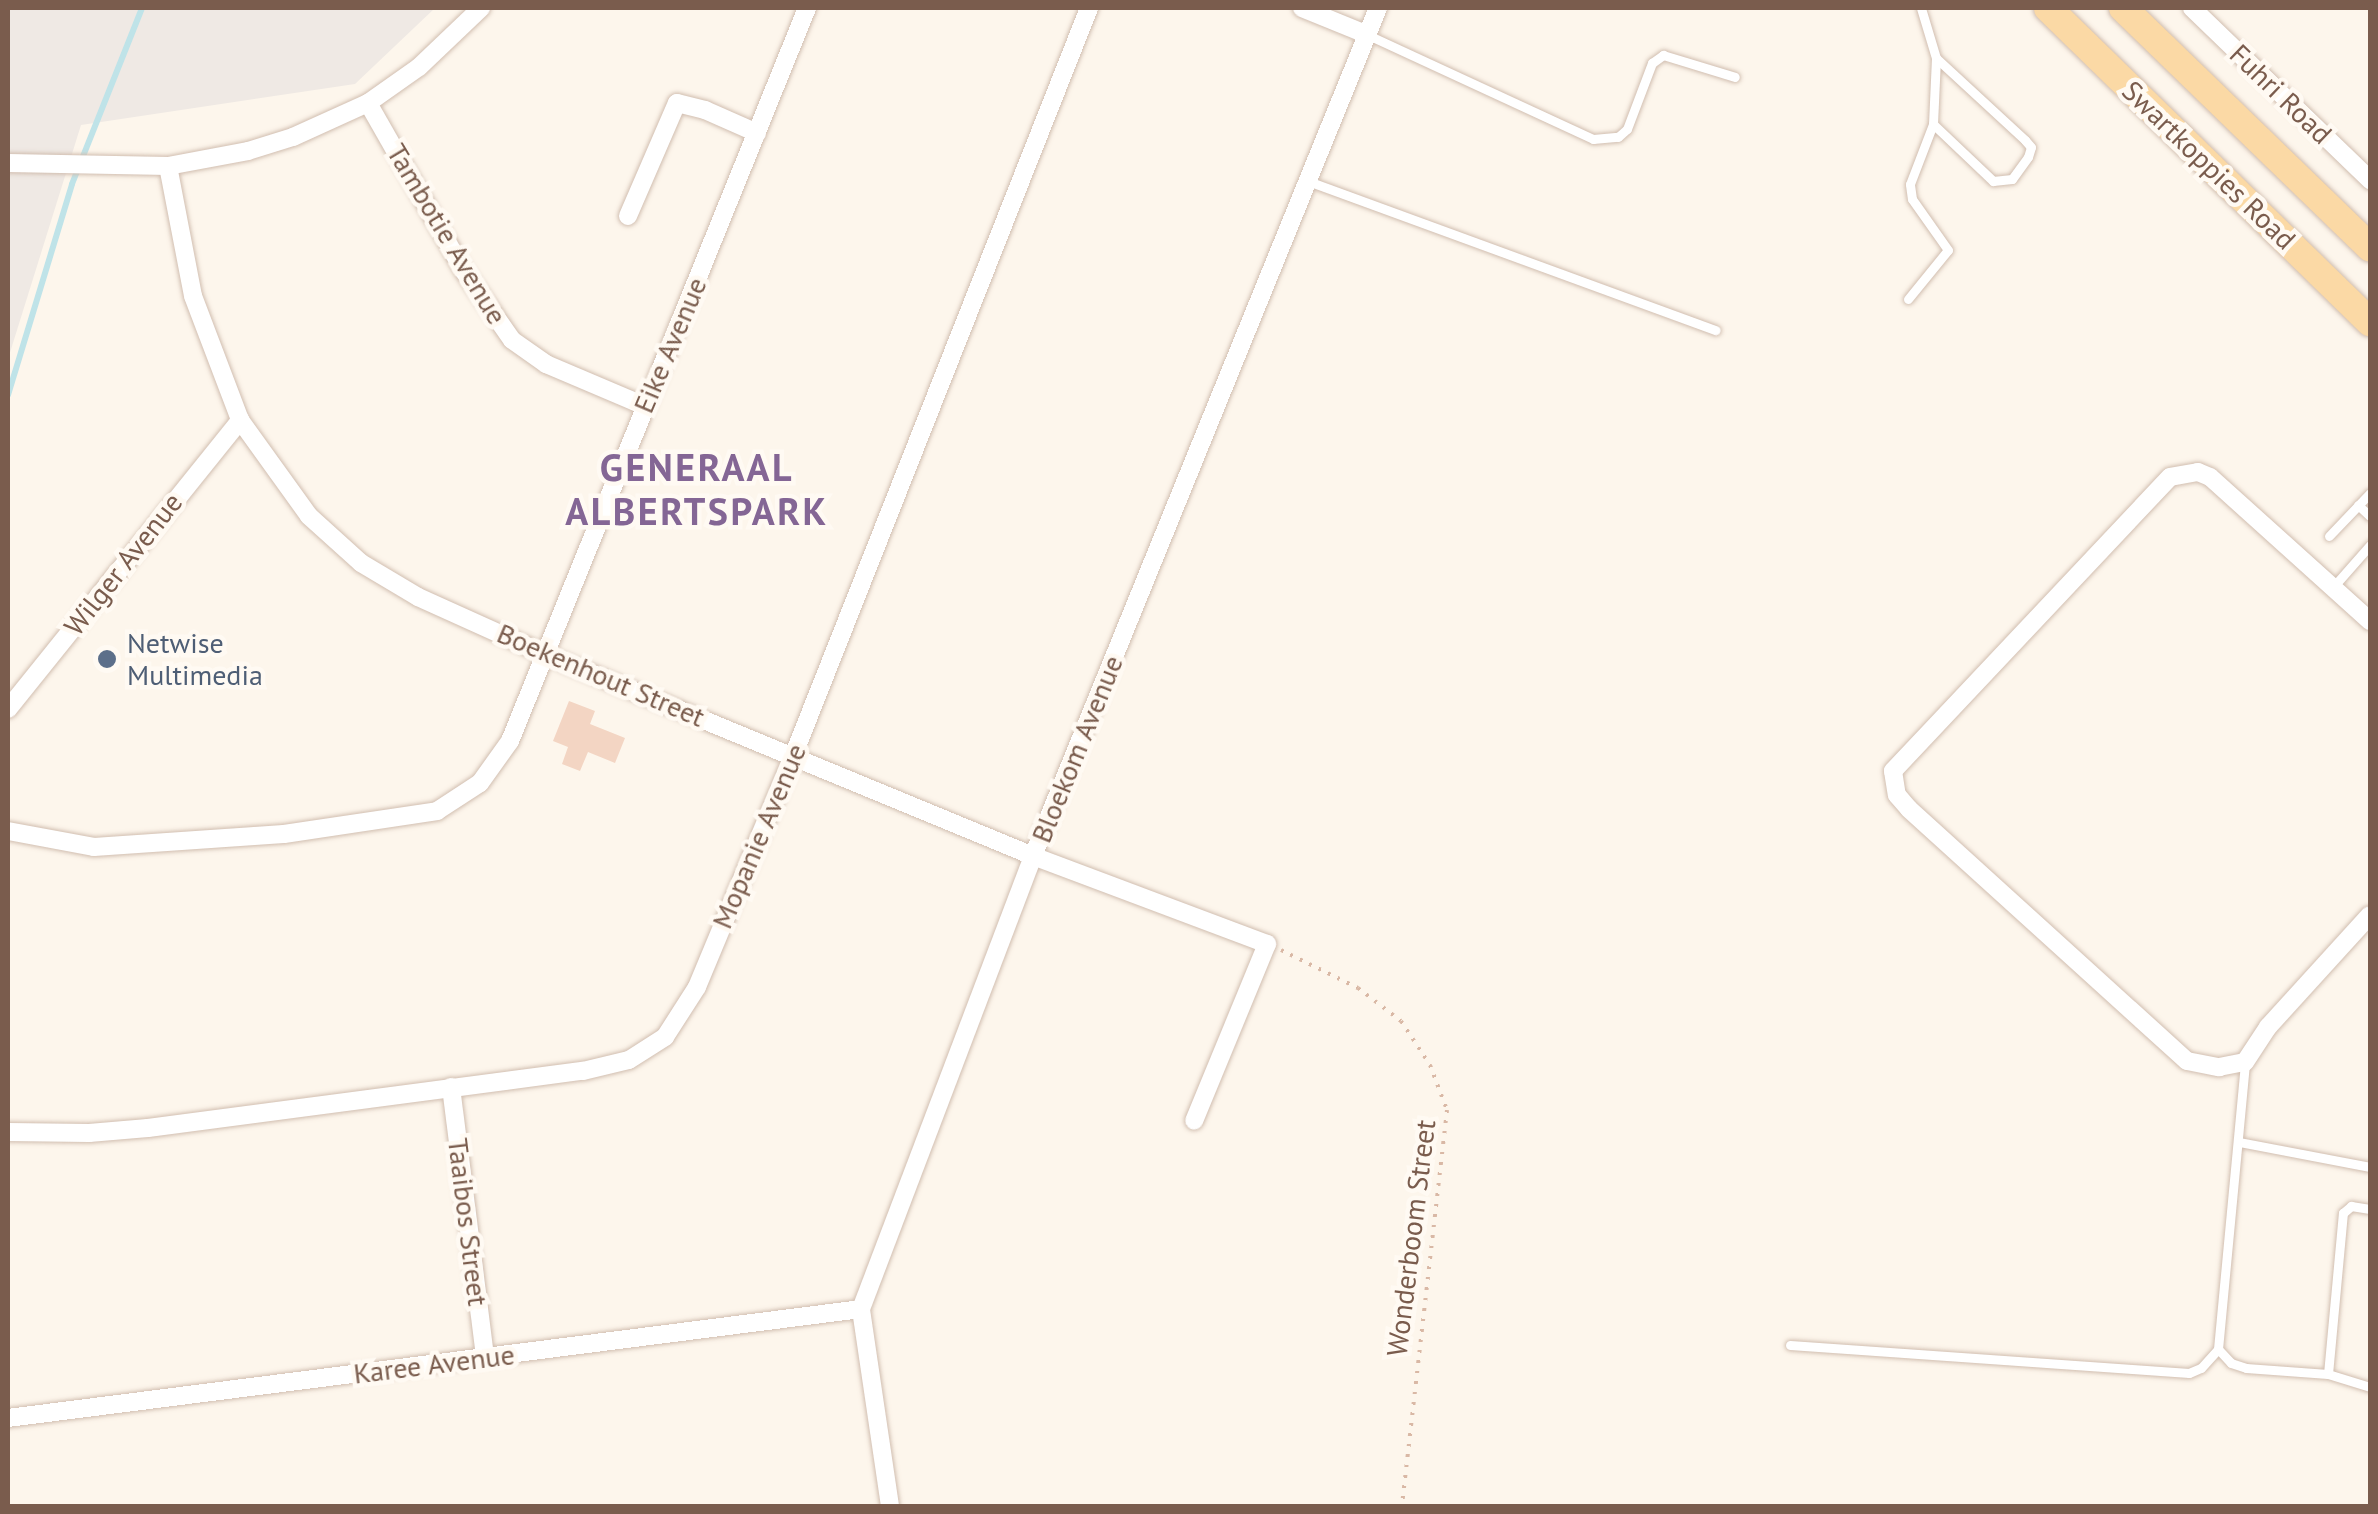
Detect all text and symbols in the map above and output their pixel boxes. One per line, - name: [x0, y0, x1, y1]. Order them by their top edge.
- street label: Fuhri Road: [2223, 37, 2339, 151]
- street label: Swartkoppies Road: [2115, 74, 2303, 256]
- street label: Tambotie Avenue: [380, 137, 514, 331]
- street label: Eike Avenue: [626, 272, 714, 418]
- district label: GENERAAL ALBERTSPARK: [565, 444, 829, 534]
- street label: Wilger Avenue: [57, 486, 189, 642]
- street label: Boekenhout Street: [492, 616, 710, 734]
- place label: Netwise Multimedia: [127, 626, 263, 692]
- marker: Netwise Multimedia: [96, 648, 118, 670]
- street label: Bloekom Avenue: [1024, 650, 1130, 848]
- street label: Mopanie Avenue: [705, 738, 813, 934]
- street label: Wonderboom Street: [1380, 1118, 1442, 1358]
- street label: Taaibos Street: [441, 1136, 495, 1308]
- street label: Karee Avenue: [351, 1337, 517, 1391]

